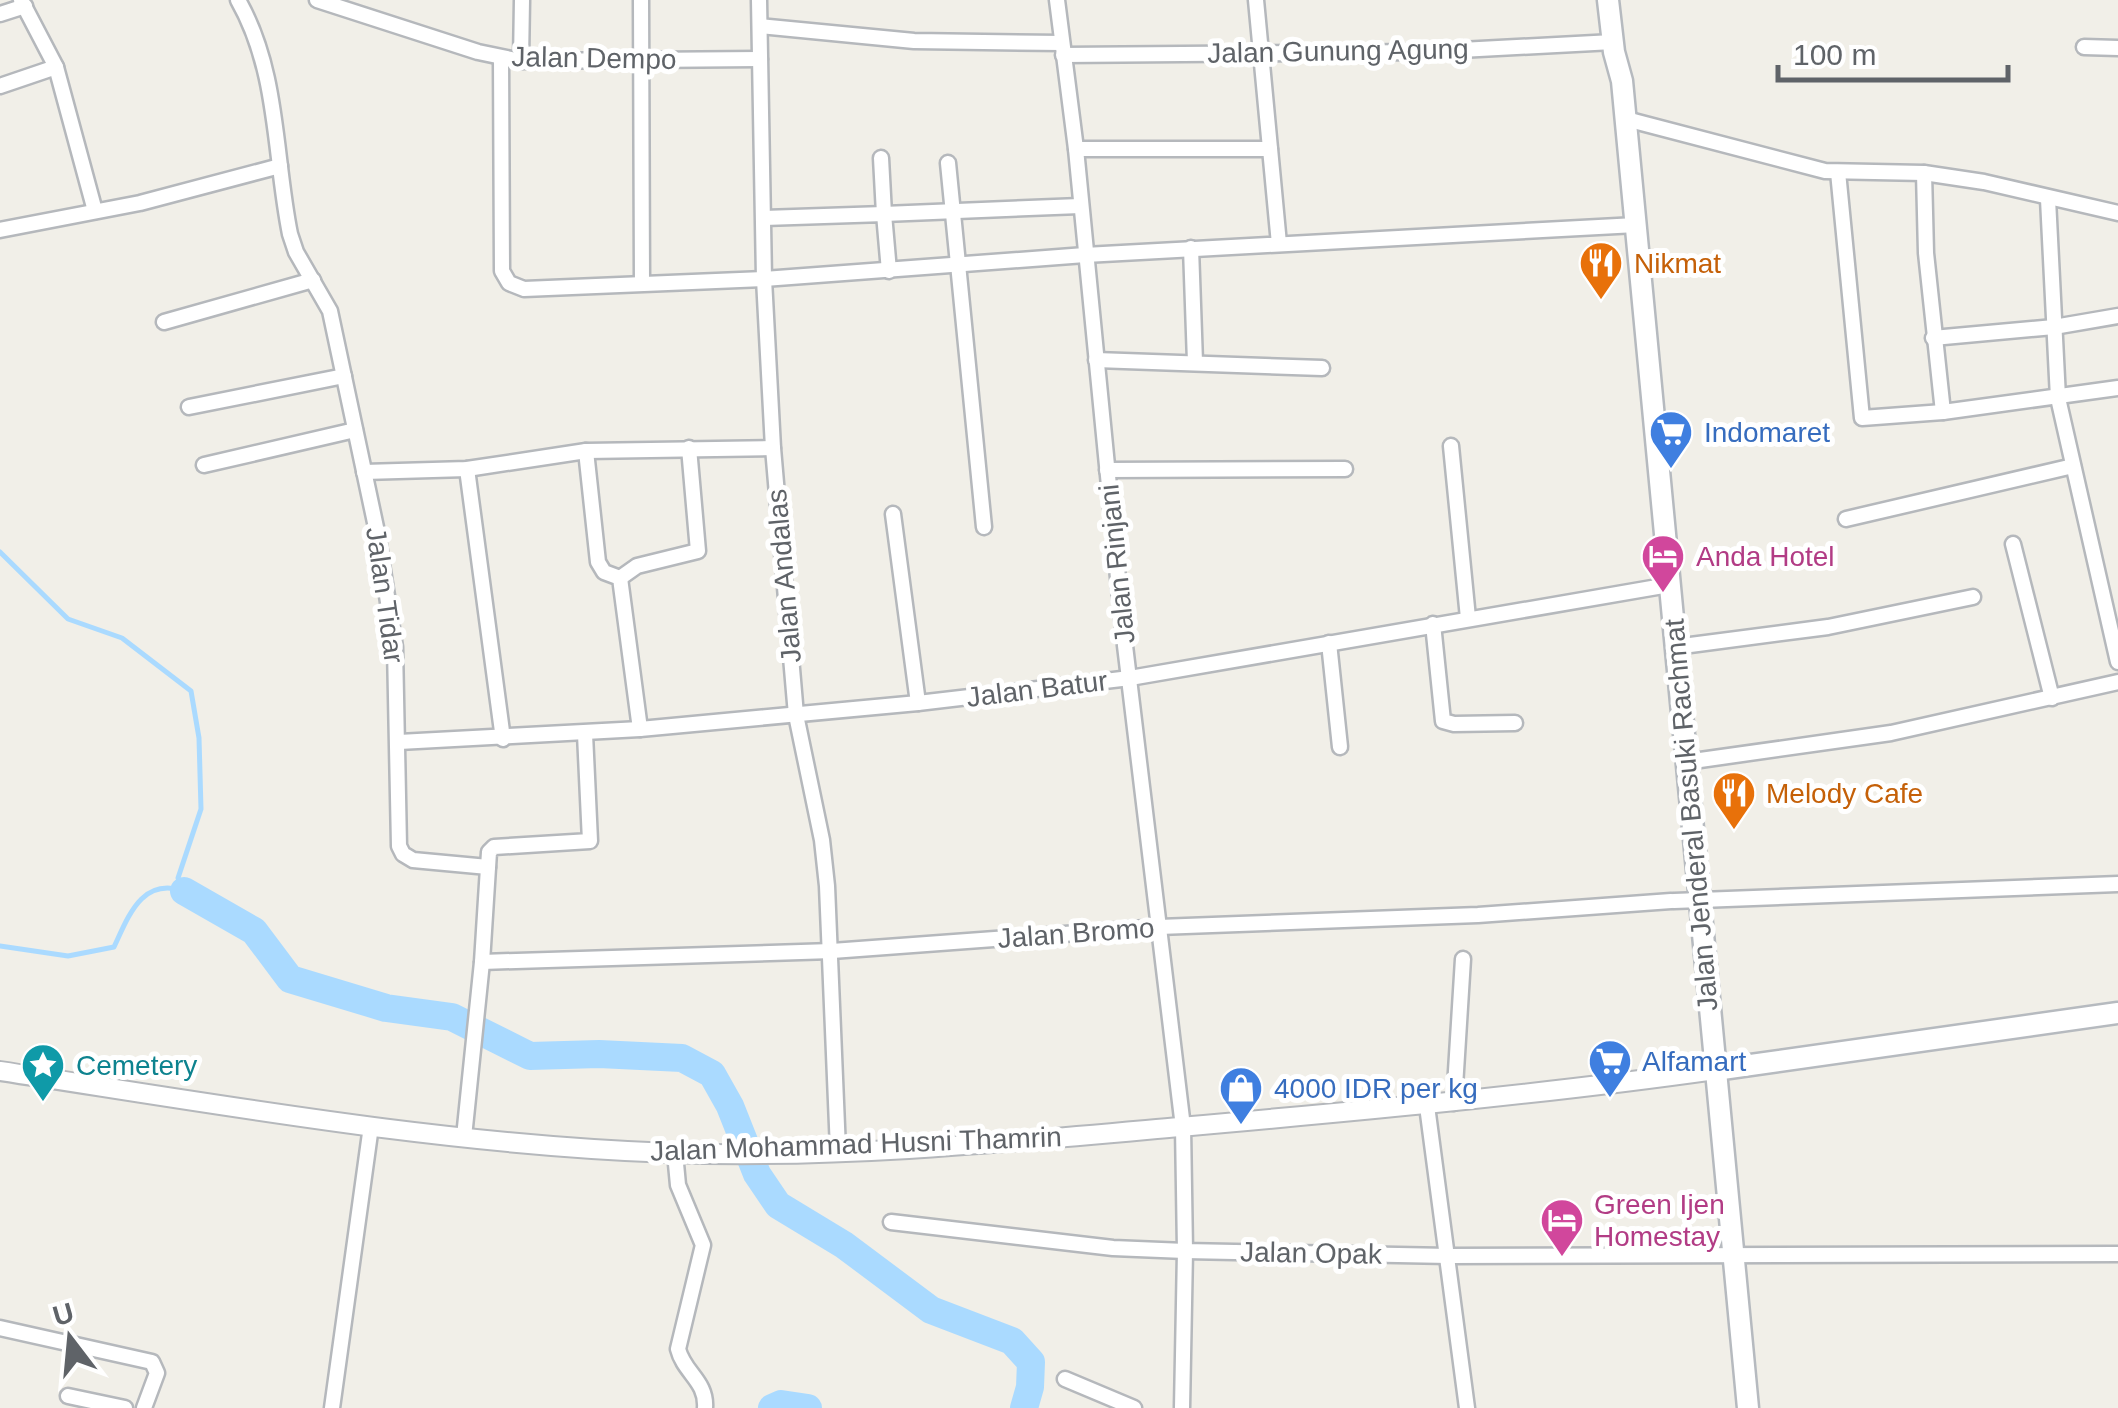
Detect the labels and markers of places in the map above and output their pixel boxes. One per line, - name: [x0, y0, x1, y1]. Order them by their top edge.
- restaurant icon: Nikmat: [1578, 240, 1624, 301]
- place label: Nikmat: [1634, 248, 1721, 279]
- supermarket icon: Indomaret: [1648, 409, 1694, 470]
- place label: Indomaret: [1704, 417, 1830, 448]
- hotel icon: Anda Hotel: [1640, 533, 1686, 594]
- place label: Anda Hotel: [1696, 541, 1835, 572]
- restaurant icon: Melody Cafe: [1711, 770, 1757, 831]
- place label: Melody Cafe: [1766, 778, 1923, 809]
- supermarket icon: Alfamart: [1587, 1038, 1633, 1099]
- place icon: Cemetery: [20, 1042, 66, 1103]
- place label: Alfamart: [1642, 1046, 1746, 1077]
- place label: Cemetery: [76, 1050, 197, 1081]
- shop icon: 4000 IDR per kg: [1218, 1065, 1264, 1126]
- place label: 4000 IDR per kg: [1274, 1073, 1478, 1104]
- place label: Green Ijen Homestay: [1594, 1189, 1725, 1252]
- hotel icon: Green Ijen Homestay: [1539, 1197, 1585, 1258]

